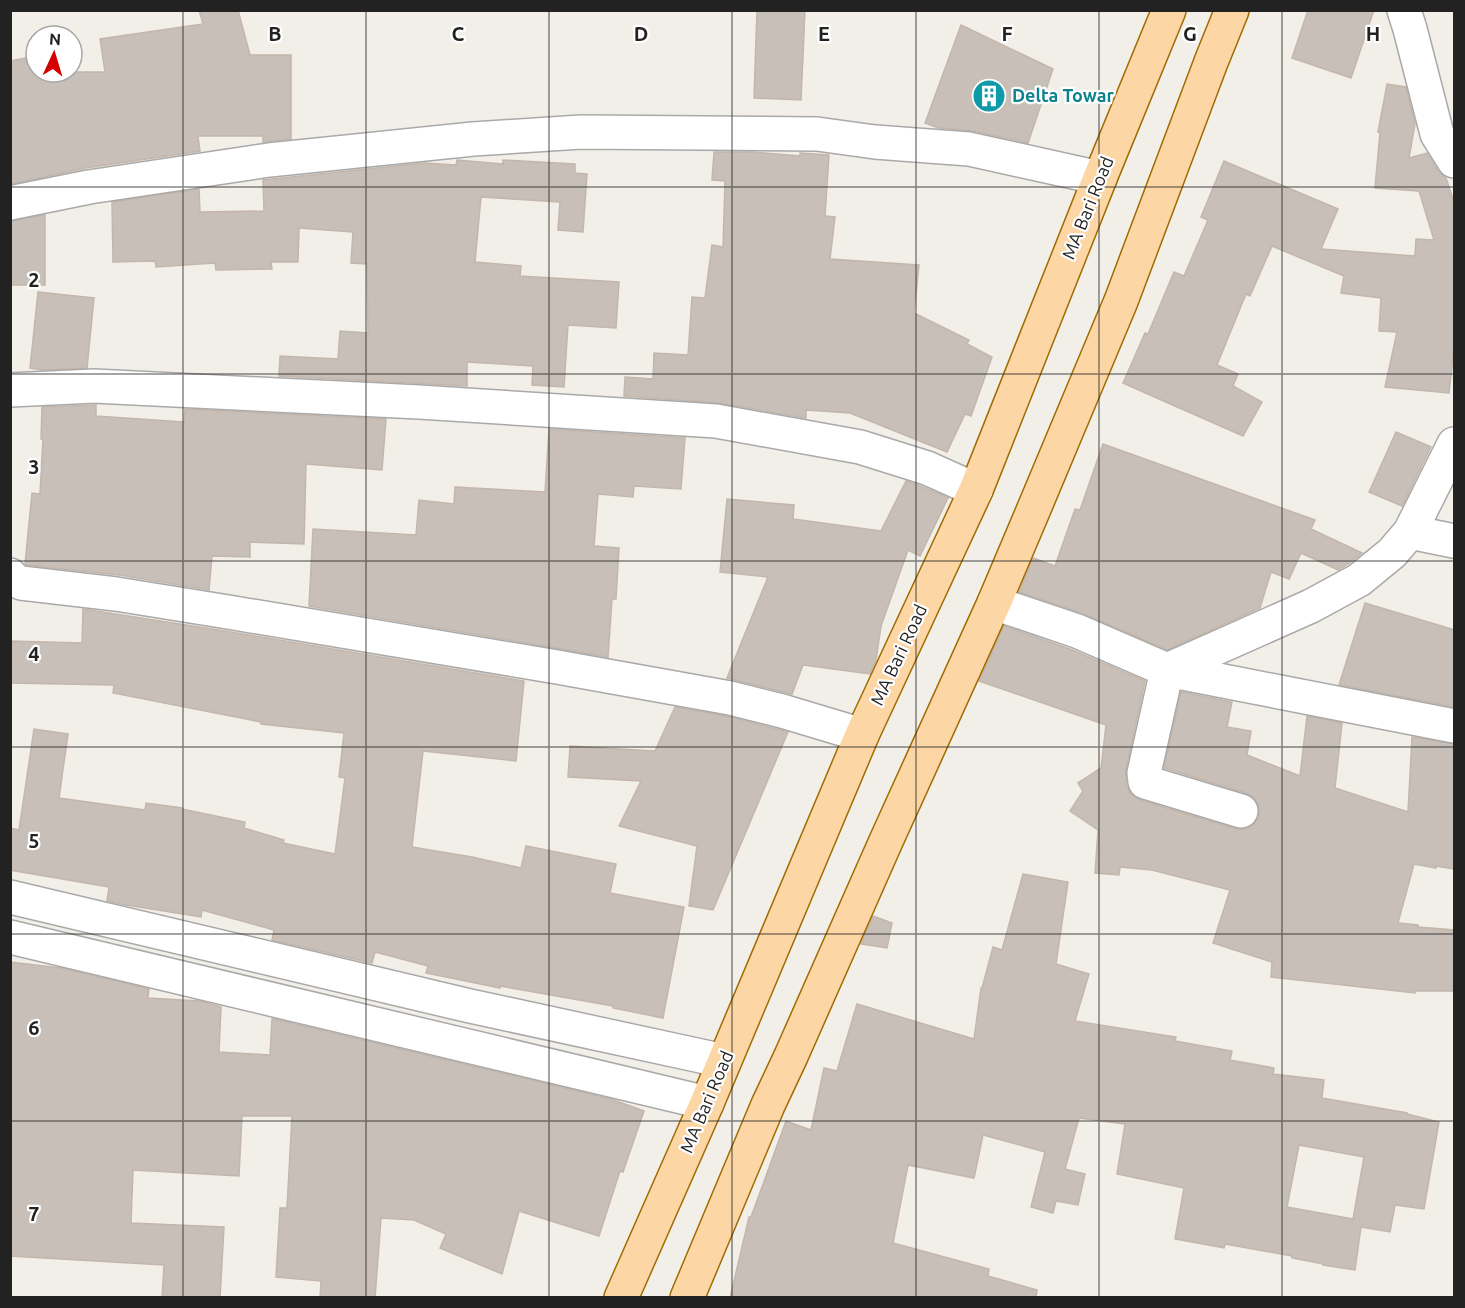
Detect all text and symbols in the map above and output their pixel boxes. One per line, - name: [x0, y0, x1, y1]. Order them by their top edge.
- text: B: [268, 22, 282, 45]
- text: C: [452, 22, 465, 45]
- text: D: [634, 22, 648, 45]
- text: E: [818, 22, 830, 45]
- text: F: [1001, 22, 1013, 45]
- text: G: [1183, 22, 1197, 45]
- text: H: [1366, 22, 1380, 45]
- north arrow: [24, 24, 84, 84]
- text: N: [48, 30, 62, 48]
- building icon: Delta Towar: [971, 78, 1007, 114]
- place label: Delta Towar: [1012, 85, 1114, 105]
- street label: MA Bari Road: [1057, 153, 1117, 262]
- text: 2: [28, 268, 40, 291]
- text: 3: [28, 455, 40, 478]
- street label: MA Bari Road: [866, 601, 930, 708]
- text: 4: [28, 642, 40, 665]
- text: 5: [28, 829, 40, 852]
- text: 6: [28, 1016, 40, 1039]
- street label: MA Bari Road: [676, 1048, 737, 1156]
- text: 7: [28, 1202, 40, 1225]

